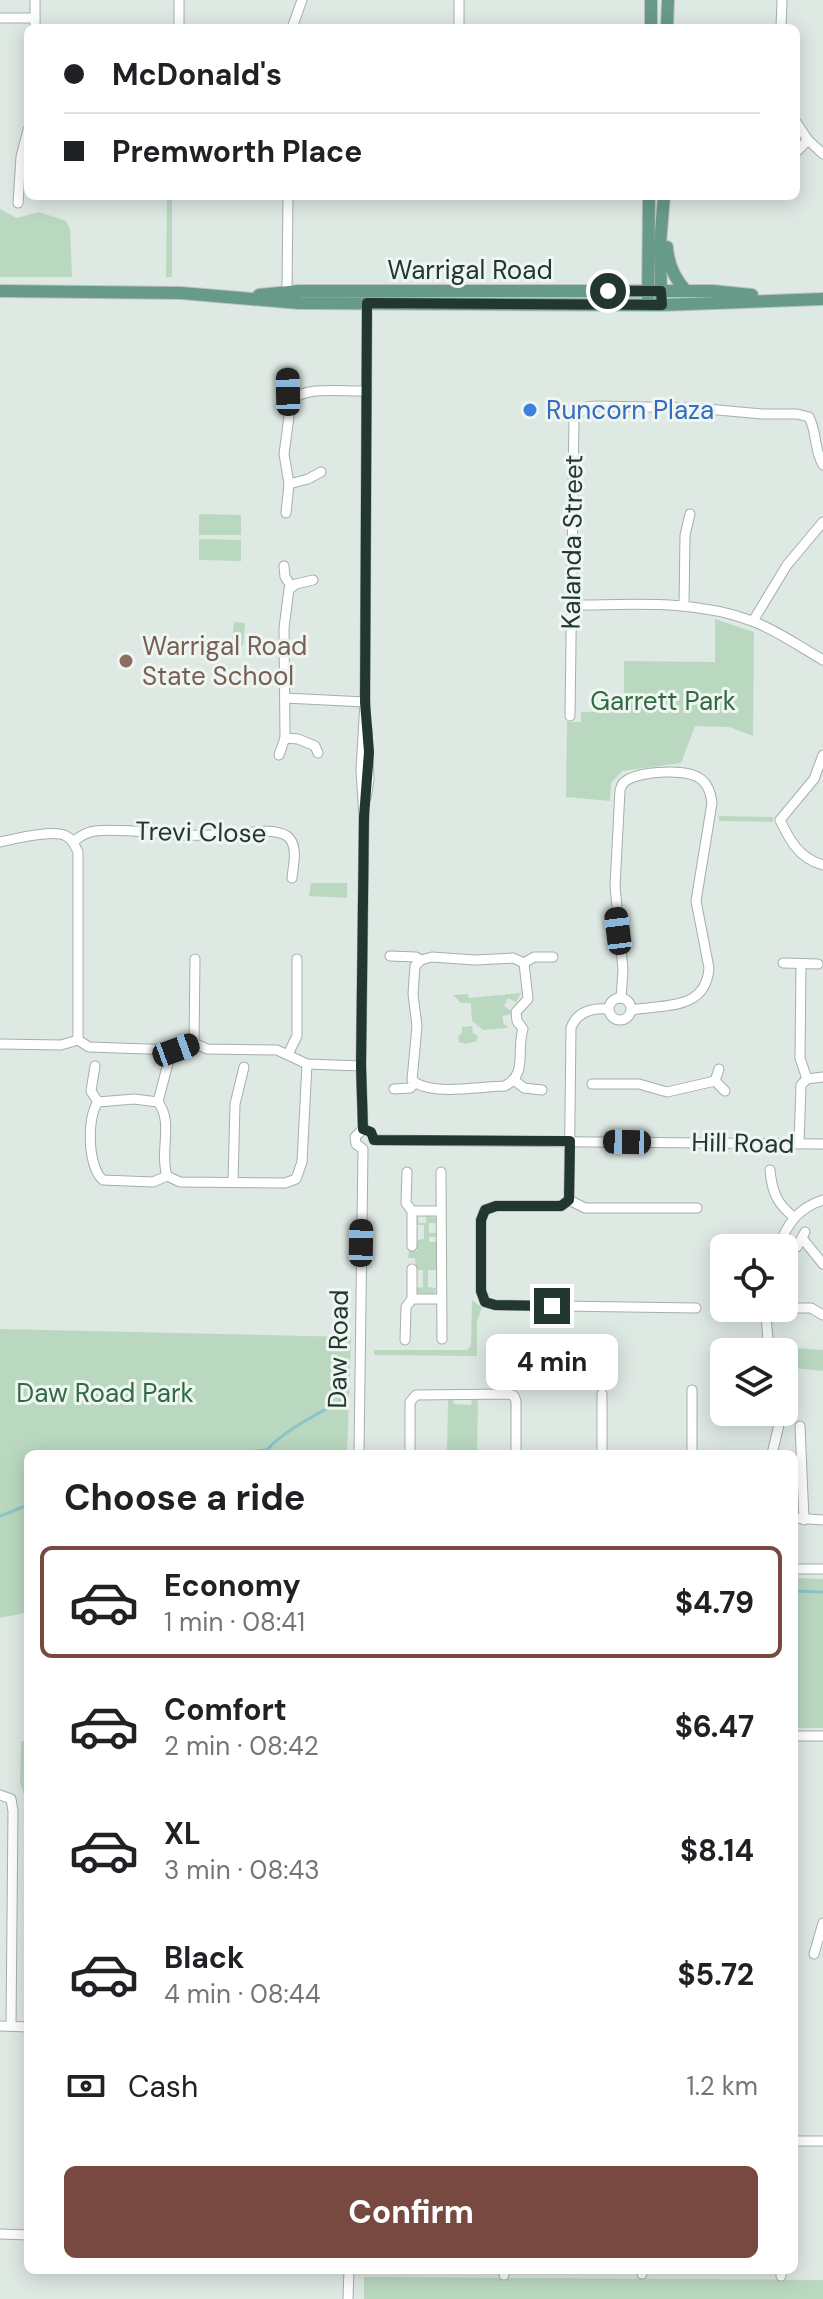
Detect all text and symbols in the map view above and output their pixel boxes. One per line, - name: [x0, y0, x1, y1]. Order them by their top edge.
- text: McDonald's: [112, 55, 282, 94]
- text: Premworth Place: [112, 132, 362, 171]
- street label: Warrigal Road: [387, 253, 553, 287]
- route start: [590, 273, 626, 309]
- car: [276, 368, 300, 416]
- place label: Runcorn Plaza: [546, 393, 714, 427]
- marker: Runcorn Plaza: [521, 401, 539, 419]
- street label: Kalanda Street: [553, 454, 591, 630]
- place label: Warrigal Road State School: [142, 629, 307, 693]
- marker: Warrigal Road State School: [117, 652, 135, 670]
- park label: Garrett Park: [590, 684, 736, 718]
- street label: Trevi Close: [135, 814, 267, 850]
- car: [603, 906, 633, 956]
- car: [149, 1031, 203, 1069]
- street label: Hill Road: [691, 1125, 795, 1161]
- car: [603, 1130, 651, 1154]
- car: [349, 1219, 373, 1267]
- map controls: [710, 1234, 798, 1426]
- button: locate: [710, 1234, 798, 1322]
- route end: [534, 1288, 570, 1324]
- street label: Daw Road: [320, 1289, 356, 1409]
- callout: 4 min: [486, 1334, 618, 1390]
- button: layers: [710, 1338, 798, 1426]
- text: 4 min: [517, 1345, 587, 1379]
- park label: Daw Road Park: [16, 1376, 194, 1410]
- text: Choose a ride: [64, 1474, 305, 1521]
- icon: car: [68, 1566, 140, 1638]
- text: Economy: [164, 1566, 301, 1605]
- text: $4.79: [675, 1583, 754, 1622]
- text: 1 min · 08:41: [164, 1605, 305, 1639]
- icon: car: [68, 1690, 140, 1762]
- text: Comfort: [164, 1690, 287, 1729]
- text: $6.47: [675, 1707, 754, 1746]
- text: 2 min · 08:42: [164, 1729, 319, 1763]
- icon: car: [68, 1814, 140, 1886]
- text: XL: [164, 1814, 201, 1853]
- text: $8.14: [680, 1831, 754, 1870]
- text: 3 min · 08:43: [164, 1853, 320, 1887]
- icon: car: [68, 1938, 140, 2010]
- text: Black: [164, 1938, 244, 1977]
- text: $5.72: [677, 1955, 754, 1994]
- text: 4 min · 08:44: [164, 1977, 320, 2011]
- icon: cash: [64, 2064, 108, 2108]
- text: Cash: [128, 2067, 198, 2106]
- text: 1.2 km: [687, 2069, 758, 2103]
- button: Confirm: [64, 2166, 758, 2258]

